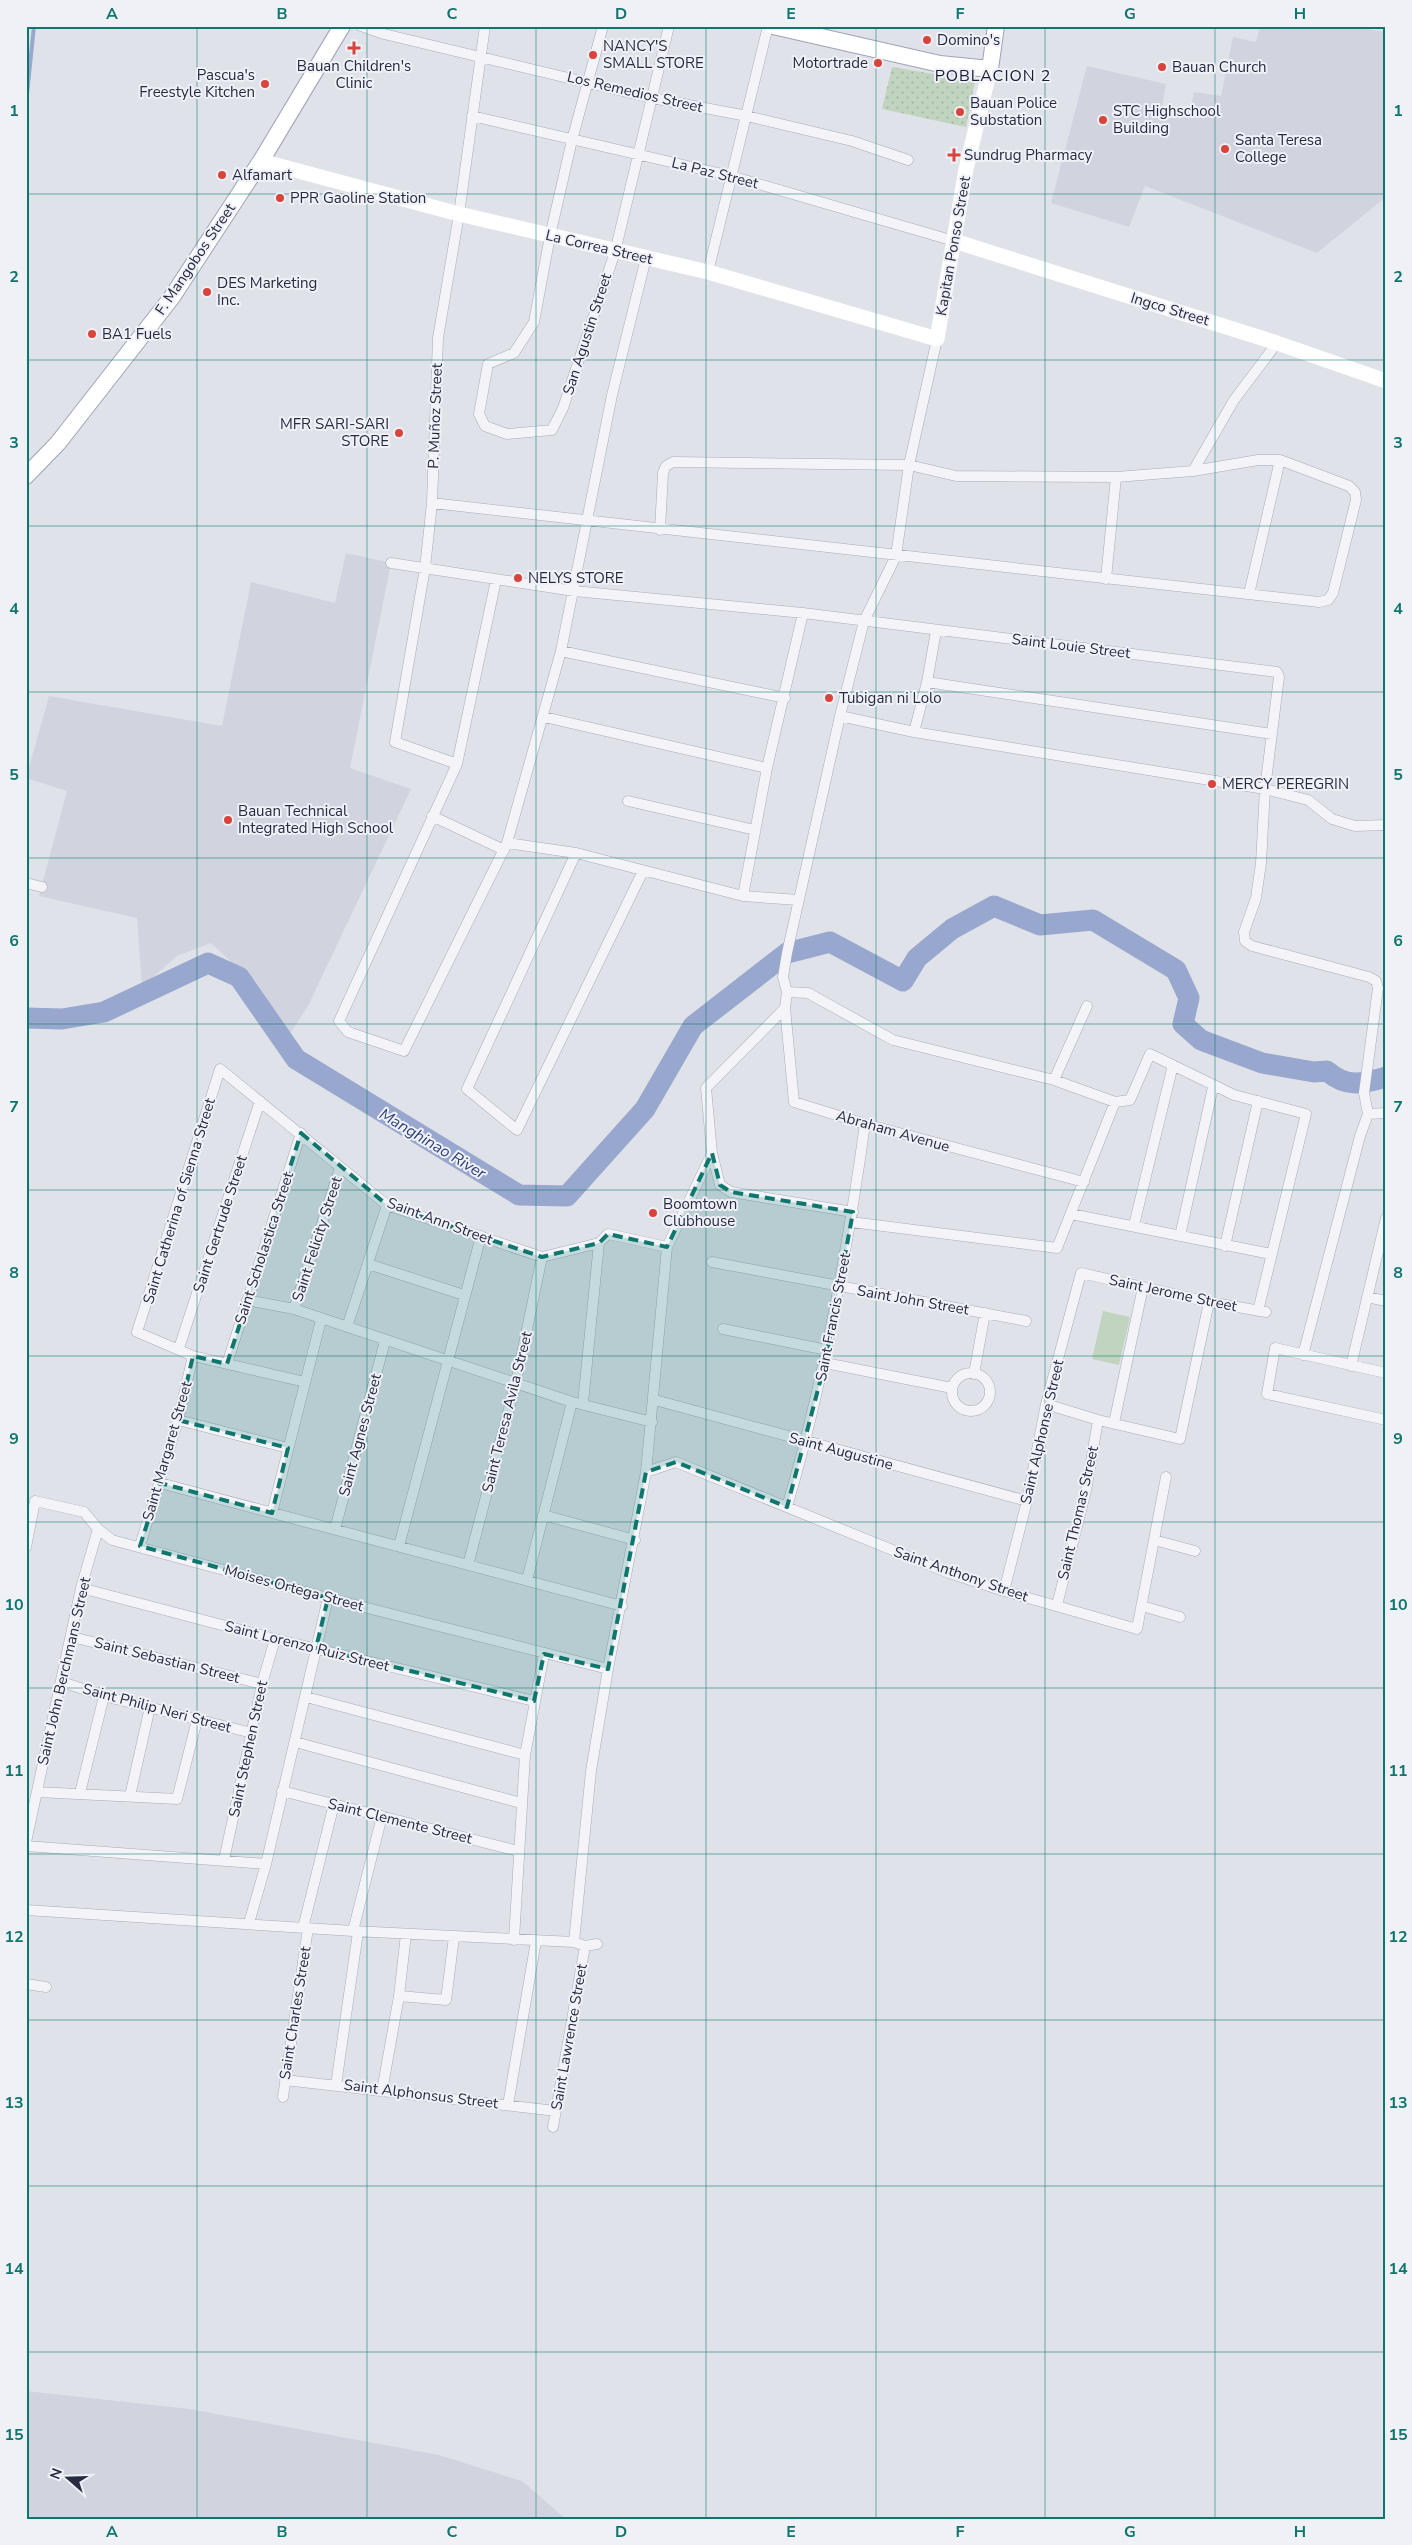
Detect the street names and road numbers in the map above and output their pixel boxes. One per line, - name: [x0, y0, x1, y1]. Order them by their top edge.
- street label: Los Remedios Street: [565, 67, 706, 118]
- street label: La Paz Street: [670, 153, 761, 194]
- street label: Kapitan Ponso Street: [931, 174, 975, 317]
- street label: F. Mangobos Street: [150, 199, 240, 319]
- street label: La Correa Street: [544, 225, 655, 269]
- street label: San Agustin Street: [558, 270, 616, 397]
- street label: Ingco Street: [1128, 288, 1212, 331]
- street label: P. Muñoz Street: [423, 362, 447, 469]
- street label: Saint Louie Street: [1011, 629, 1132, 663]
- street label: Saint Catherina of Sienna Street: [138, 1095, 220, 1307]
- street label: Abraham Avenue: [834, 1105, 952, 1157]
- street label: Saint Gertrude Street: [188, 1152, 252, 1295]
- street label: Saint Scholastica Street: [230, 1169, 298, 1327]
- street label: Saint Felicity Street: [287, 1173, 347, 1304]
- street label: Saint Ann Street: [384, 1193, 496, 1250]
- street label: Saint Francis Street: [811, 1250, 855, 1383]
- street label: Saint Jerome Street: [1107, 1270, 1240, 1316]
- street label: Saint John Street: [855, 1280, 971, 1320]
- street label: Saint Teresa Avila Street: [477, 1329, 537, 1495]
- street label: Saint Alphonse Street: [1016, 1357, 1069, 1506]
- street label: Saint Agnes Street: [334, 1371, 386, 1499]
- street label: Saint Margaret Street: [137, 1378, 197, 1523]
- street label: Saint Augustine: [787, 1427, 895, 1475]
- street label: Saint Thomas Street: [1053, 1443, 1103, 1582]
- street label: Saint Anthony Street: [891, 1542, 1032, 1607]
- street label: Moises Ortega Street: [222, 1560, 366, 1616]
- street label: Saint John Berchmans Street: [33, 1574, 96, 1767]
- street label: Saint Lorenzo Ruiz Street: [223, 1616, 392, 1676]
- street label: Saint Sebastian Street: [92, 1632, 243, 1688]
- street label: Saint Stephen Street: [224, 1678, 272, 1819]
- street label: Saint Philip Neri Street: [81, 1679, 234, 1738]
- street label: Saint Clemente Street: [326, 1793, 475, 1849]
- street label: Saint Charles Street: [275, 1944, 316, 2081]
- street label: Saint Lawrence Street: [546, 1962, 592, 2112]
- street label: Saint Alphonsus Street: [343, 2075, 500, 2113]

